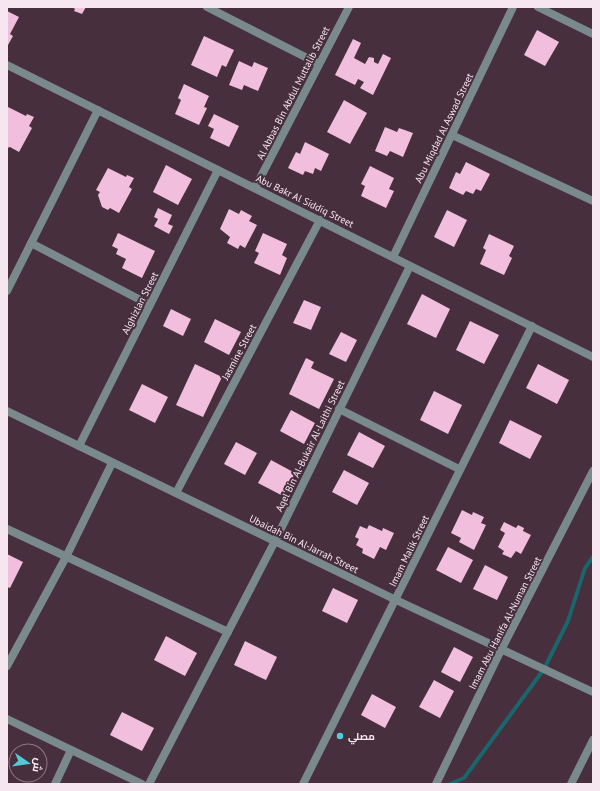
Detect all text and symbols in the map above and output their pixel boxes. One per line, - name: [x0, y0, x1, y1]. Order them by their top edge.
- street label: Al Abbas Bin Abdul Muttalib Street: [254, 24, 333, 162]
- street label: Abu Miqdad Al Aswad Street: [412, 70, 477, 185]
- street label: Abu Bakr Al Siddiq Street: [254, 172, 357, 231]
- street label: Alghizlan Street: [119, 269, 162, 336]
- street label: Jasmine Street: [218, 321, 259, 383]
- street label: Aqel Bin Al-Bukair Al-Laithi Street: [272, 378, 348, 514]
- street label: Ubaidah Bin Al-Jarrah Street: [247, 512, 361, 576]
- street label: Imam Malik Street: [386, 513, 432, 589]
- street label: Imam Abu Hanifa Al-Numan Street: [466, 554, 545, 692]
- place label: مصلي: [348, 730, 375, 745]
- marker: مصلي: [335, 731, 345, 741]
- north arrow: [8, 743, 48, 783]
- text: ش: [29, 757, 46, 774]

